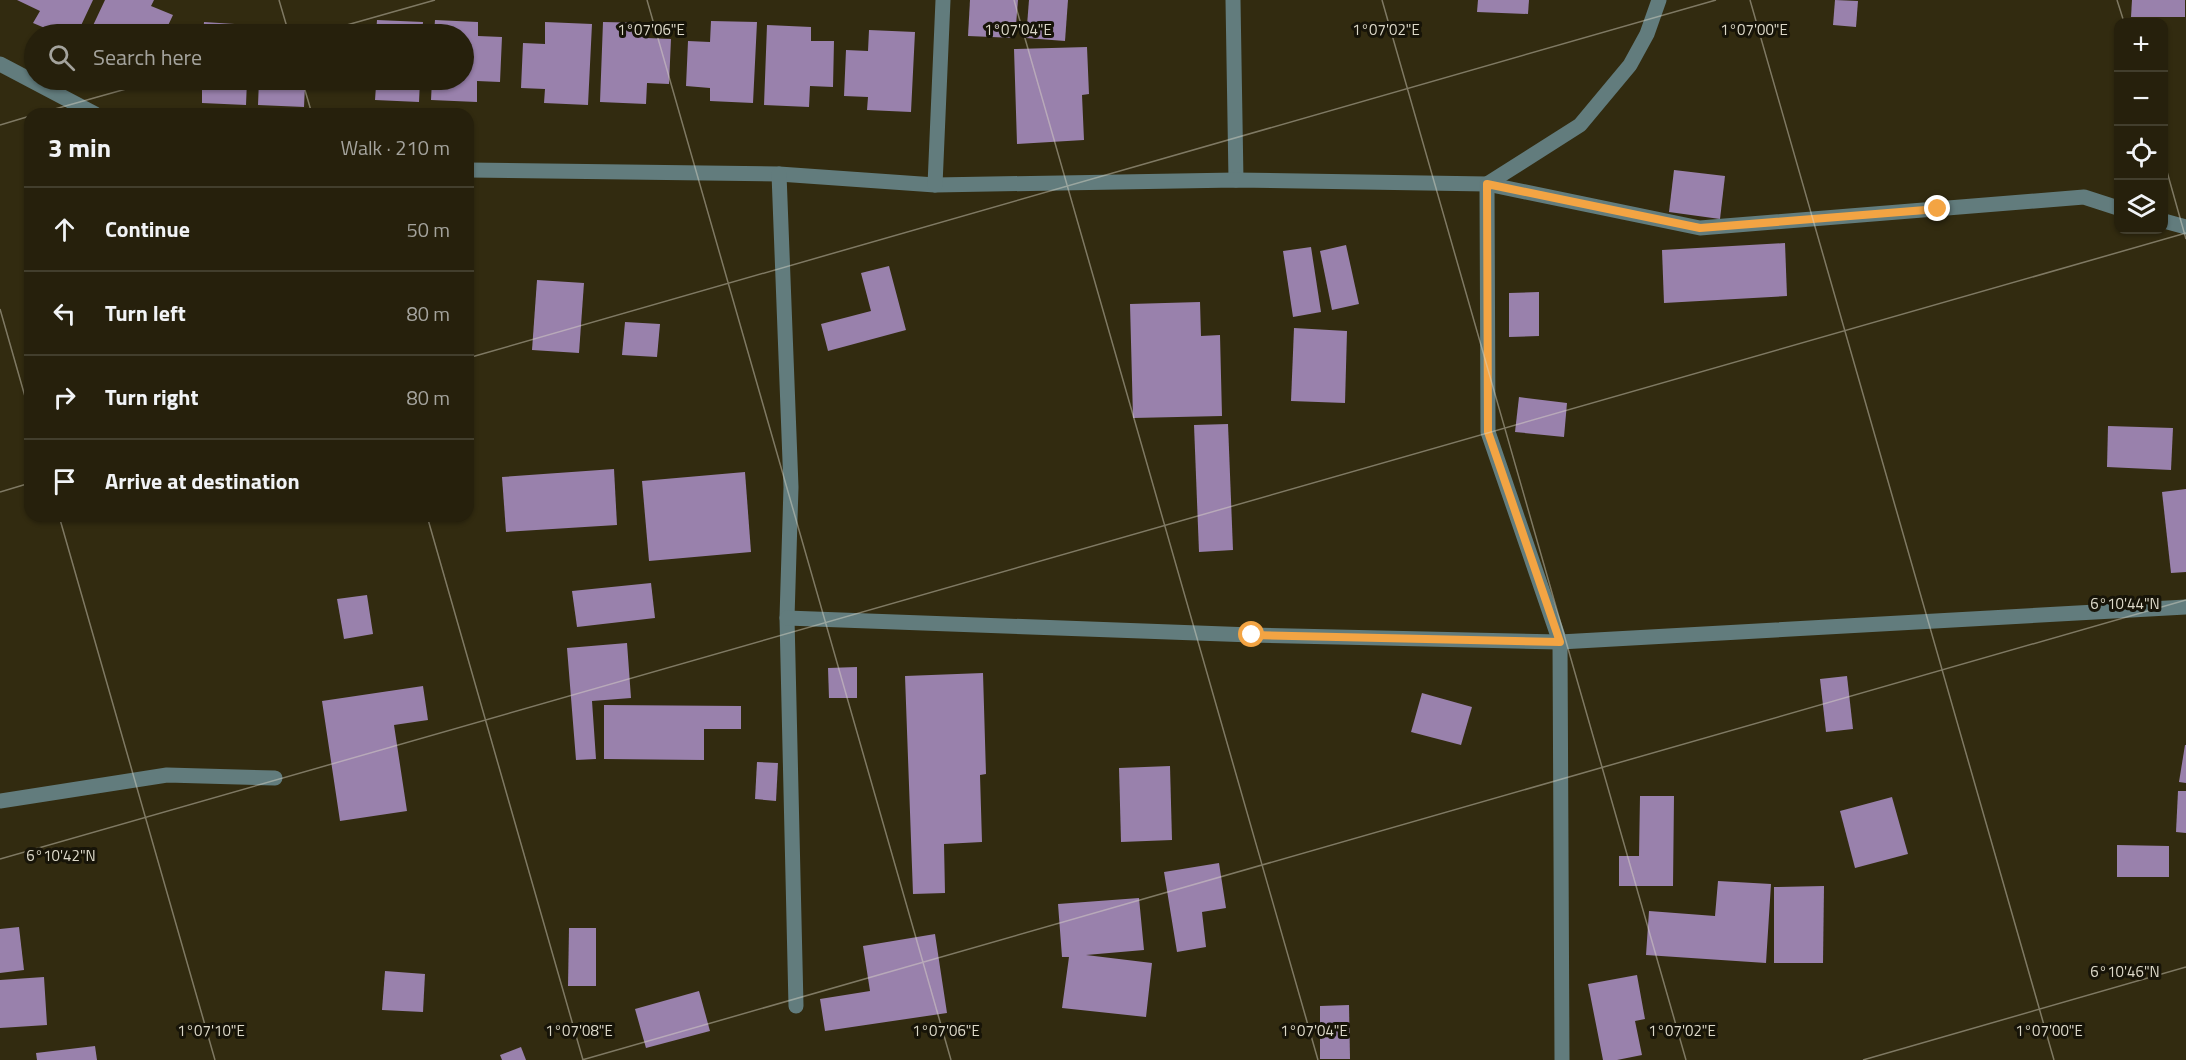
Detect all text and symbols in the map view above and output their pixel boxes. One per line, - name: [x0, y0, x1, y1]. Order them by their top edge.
- text: 1°07'06"E: [617, 18, 685, 41]
- text: 1°07'04"E: [984, 18, 1052, 41]
- text: 1°07'02"E: [1352, 18, 1420, 41]
- text: 1°07'00"E: [1720, 18, 1788, 41]
- map controls: [2114, 18, 2168, 234]
- button: +: [2114, 18, 2168, 72]
- search box: [24, 24, 474, 90]
- text: Search here: [93, 40, 202, 74]
- icon: search: [45, 41, 78, 74]
- button: −: [2114, 72, 2168, 126]
- button: locate: [2114, 126, 2168, 180]
- text: 3 min: [48, 128, 111, 167]
- text: Walk · 210 m: [341, 132, 450, 163]
- button: layers: [2114, 180, 2168, 234]
- route end: [1924, 195, 1950, 221]
- text: Continue: [105, 212, 190, 246]
- icon: ahead: [48, 213, 81, 246]
- text: 50 m: [406, 214, 450, 245]
- text: Turn left: [105, 296, 186, 330]
- icon: left: [48, 297, 81, 330]
- text: 80 m: [406, 298, 450, 329]
- text: Turn right: [105, 380, 199, 414]
- icon: right: [48, 381, 81, 414]
- text: 80 m: [406, 382, 450, 413]
- text: Arrive at destination: [105, 464, 300, 498]
- icon: arrive: [48, 465, 81, 498]
- text: 6°10'44"N: [2090, 592, 2160, 615]
- route start: [1238, 621, 1264, 647]
- text: 6°10'42"N: [26, 844, 96, 867]
- text: 6°10'46"N: [2090, 960, 2160, 983]
- text: 1°07'10"E: [177, 1019, 245, 1042]
- text: 1°07'08"E: [545, 1019, 613, 1042]
- text: 1°07'06"E: [912, 1019, 980, 1042]
- text: 1°07'04"E: [1280, 1019, 1348, 1042]
- text: 1°07'02"E: [1648, 1019, 1716, 1042]
- text: 1°07'00"E: [2015, 1019, 2083, 1042]

